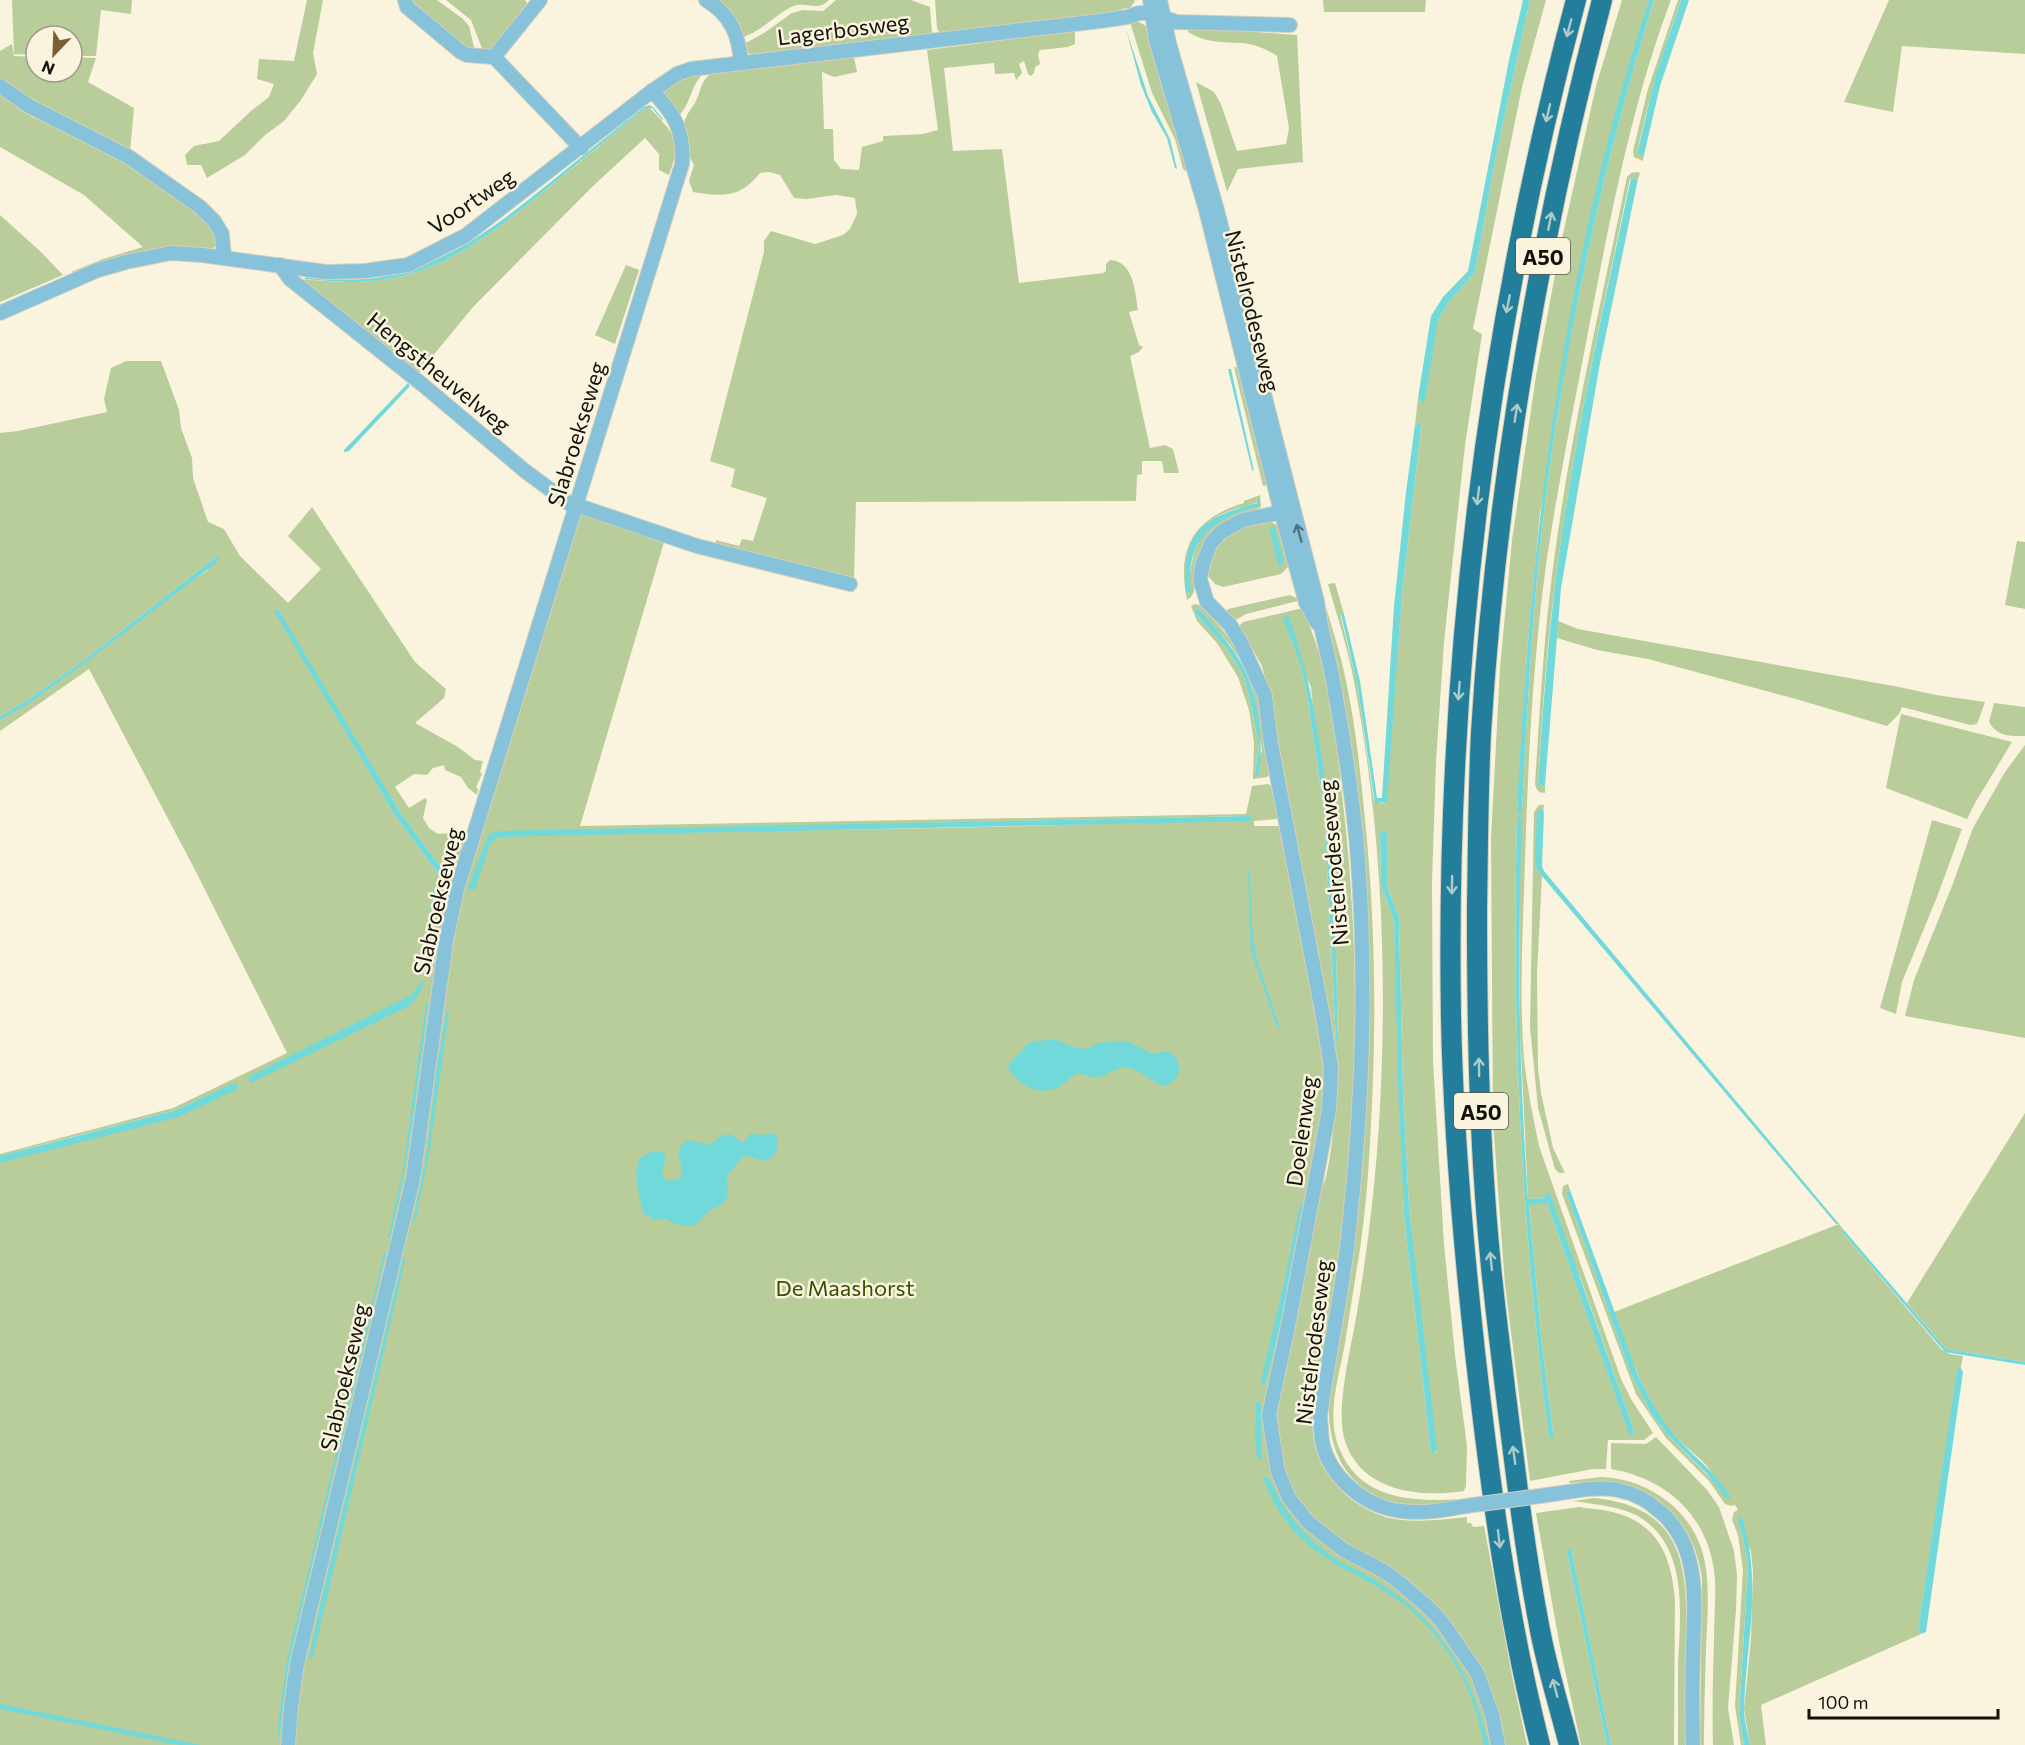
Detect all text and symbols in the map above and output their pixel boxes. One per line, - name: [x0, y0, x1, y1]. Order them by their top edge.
- street label: Lagerbosweg: [776, 8, 911, 50]
- one-way arrow: [1562, 18, 1574, 37]
- north arrow: [24, 24, 84, 84]
- text: N: [39, 57, 57, 79]
- one-way arrow: [1542, 102, 1553, 122]
- street label: Voortweg: [423, 162, 519, 240]
- one-way arrow: [1545, 212, 1556, 231]
- street label: Nistelrodeseweg: [1220, 227, 1286, 395]
- road number: A50: [1516, 238, 1570, 274]
- one-way arrow: [1502, 293, 1513, 313]
- street label: Hengstheuvelweg: [362, 306, 516, 438]
- street label: Slabroekseweg: [541, 358, 611, 510]
- one-way arrow: [1511, 404, 1522, 423]
- one-way arrow: [1473, 486, 1484, 506]
- one-way arrow: [1293, 523, 1304, 542]
- one-way arrow: [1454, 680, 1465, 700]
- street label: Nistelrodeseweg: [1312, 779, 1354, 947]
- street label: Slabroekseweg: [407, 825, 467, 977]
- one-way arrow: [1446, 875, 1457, 895]
- one-way arrow: [1473, 1057, 1484, 1077]
- street label: Doelenweg: [1280, 1074, 1322, 1188]
- road number: A50: [1454, 1093, 1508, 1129]
- one-way arrow: [1485, 1252, 1496, 1272]
- street label: Nistelrodeseweg: [1289, 1258, 1337, 1426]
- park label: De Maashorst: [775, 1274, 915, 1301]
- street label: Slabroekseweg: [314, 1301, 374, 1453]
- one-way arrow: [1508, 1446, 1519, 1465]
- one-way arrow: [1493, 1529, 1504, 1548]
- one-way arrow: [1549, 1679, 1560, 1698]
- scale bar: [1809, 1682, 1998, 1720]
- text: 100 m: [1818, 1691, 1868, 1713]

